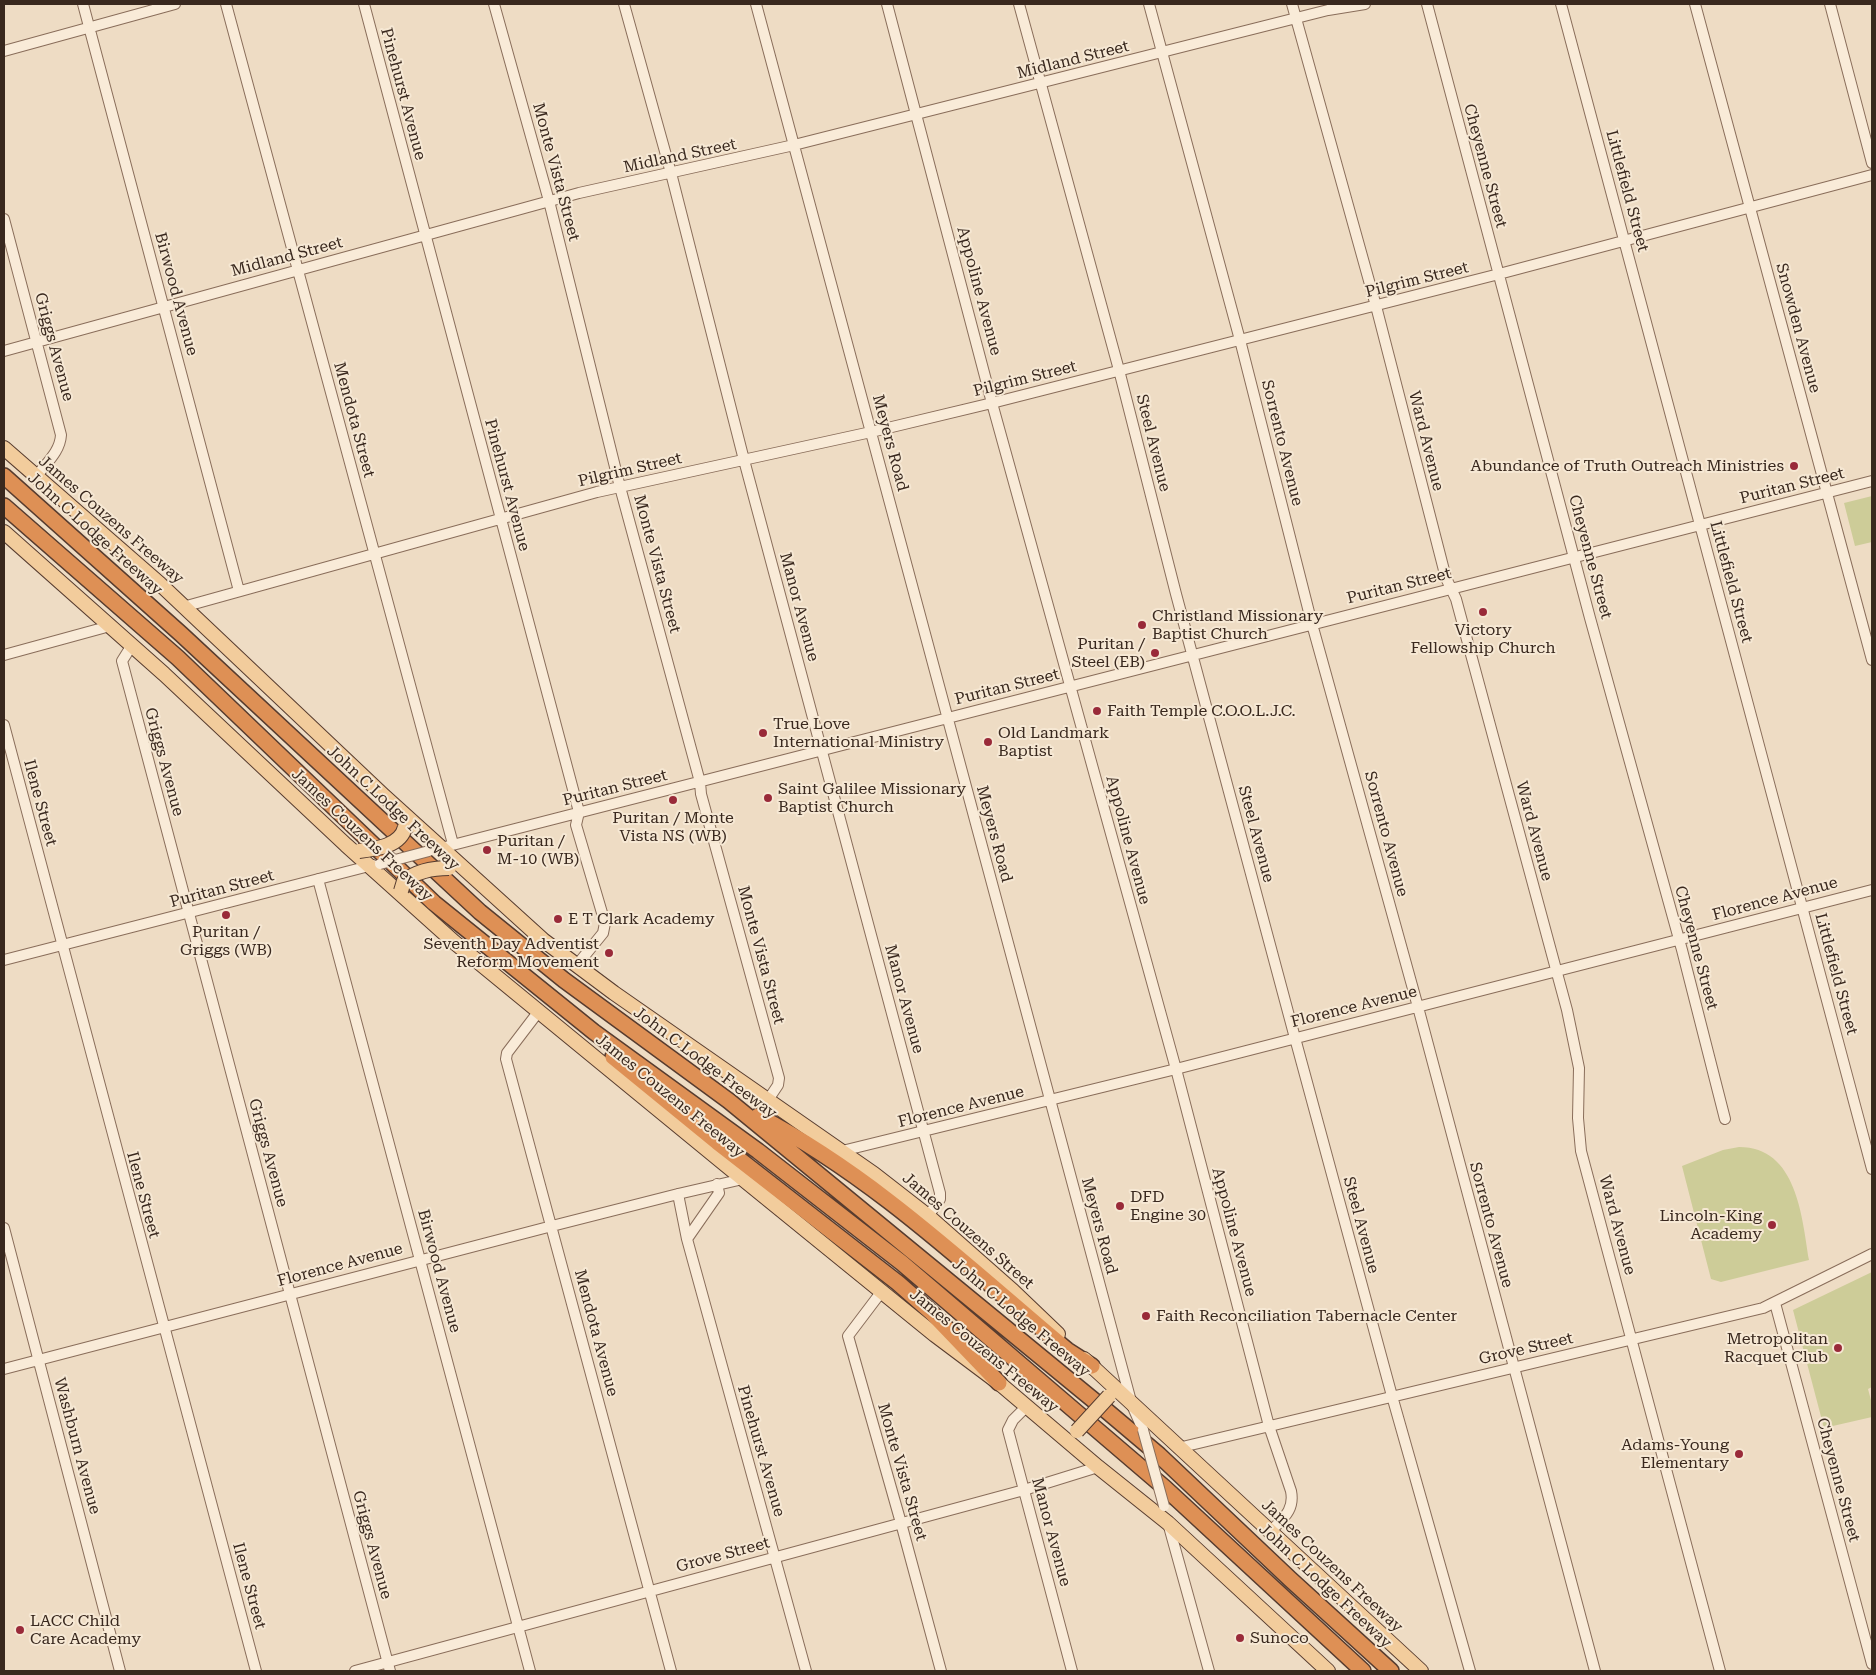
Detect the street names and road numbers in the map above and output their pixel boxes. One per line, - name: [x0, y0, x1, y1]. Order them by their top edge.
- street label: Pinehurst Avenue: [376, 26, 430, 162]
- street label: Midland Street: [1015, 37, 1131, 83]
- street label: Monte Vista Street: [528, 101, 584, 243]
- street label: Cheyenne Street: [1459, 102, 1511, 230]
- street label: Littlefield Street: [1602, 128, 1652, 254]
- street label: Midland Street: [622, 135, 738, 177]
- street label: Appoline Avenue: [953, 225, 1005, 357]
- street label: Birwood Avenue: [150, 230, 202, 358]
- street label: Midland Street: [229, 233, 345, 281]
- street label: Pilgrim Street: [1363, 258, 1471, 302]
- street label: Snowden Avenue: [1771, 261, 1825, 395]
- street label: Griggs Avenue: [30, 291, 78, 403]
- street label: Pilgrim Street: [971, 357, 1079, 401]
- street label: Mendota Street: [329, 360, 379, 480]
- street label: Sorrento Avenue: [1257, 378, 1307, 508]
- street label: Ward Avenue: [1404, 389, 1448, 493]
- street label: Steel Avenue: [1132, 392, 1174, 494]
- street label: Meyers Road: [868, 393, 912, 493]
- street label: Pinehurst Avenue: [480, 417, 534, 553]
- street label: Pilgrim Street: [576, 449, 684, 491]
- street label: James Couzens Freeway: [35, 452, 187, 588]
- street label: Puritan Street: [1738, 464, 1846, 508]
- street label: John C Lodge Freeway: [24, 468, 166, 600]
- street label: Monte Vista Street: [629, 493, 685, 635]
- street label: Cheyenne Street: [1564, 493, 1616, 621]
- street label: Littlefield Street: [1706, 519, 1756, 645]
- street label: Manor Avenue: [775, 550, 823, 664]
- street label: Puritan Street: [1345, 564, 1453, 608]
- street label: Puritan Street: [953, 665, 1061, 709]
- street label: Griggs Avenue: [140, 706, 188, 818]
- street label: John C Lodge Freeway: [323, 741, 463, 875]
- street label: Ilene Street: [19, 758, 61, 848]
- street label: James Couzens Freeway: [287, 765, 437, 905]
- street label: Puritan Street: [561, 766, 669, 810]
- street label: Sorrento Avenue: [1360, 769, 1412, 899]
- street label: Appoline Avenue: [1102, 774, 1154, 906]
- street label: Ward Avenue: [1511, 779, 1557, 883]
- street label: Steel Avenue: [1234, 783, 1278, 885]
- street label: Meyers Road: [972, 784, 1016, 884]
- street label: Puritan Street: [168, 866, 276, 912]
- street label: Florence Avenue: [1710, 873, 1840, 925]
- street label: Monte Vista Street: [733, 884, 789, 1026]
- street label: Cheyenne Street: [1670, 884, 1722, 1012]
- street label: Littlefield Street: [1811, 911, 1861, 1037]
- street label: Manor Avenue: [880, 942, 928, 1056]
- street label: Florence Avenue: [1289, 982, 1419, 1032]
- street label: John C Lodge Freeway: [630, 1003, 780, 1123]
- street label: James Couzens Freeway: [592, 1030, 748, 1162]
- street label: Florence Avenue: [896, 1082, 1026, 1132]
- street label: Griggs Avenue: [244, 1097, 292, 1209]
- street label: Ilene Street: [122, 1150, 164, 1240]
- street label: Sorrento Avenue: [1465, 1160, 1517, 1290]
- street label: Appoline Avenue: [1208, 1166, 1260, 1298]
- street label: James Couzens Street: [898, 1169, 1038, 1293]
- street label: Ward Avenue: [1594, 1173, 1640, 1277]
- street label: Steel Avenue: [1339, 1174, 1383, 1276]
- street label: Meyers Road: [1077, 1176, 1121, 1276]
- street label: Birwood Avenue: [413, 1207, 465, 1335]
- street label: Florence Avenue: [275, 1239, 405, 1291]
- street label: John C Lodge Freeway: [948, 1255, 1094, 1381]
- street label: Mendota Avenue: [570, 1268, 622, 1398]
- street label: James Couzens Freeway: [906, 1285, 1062, 1417]
- street label: Grove Street: [1477, 1329, 1575, 1369]
- street label: Washburn Avenue: [50, 1376, 104, 1516]
- street label: Pinehurst Avenue: [733, 1383, 789, 1519]
- street label: Monte Vista Street: [873, 1401, 931, 1543]
- street label: Cheyenne Street: [1812, 1416, 1864, 1544]
- street label: Manor Avenue: [1027, 1475, 1075, 1589]
- street label: Griggs Avenue: [348, 1489, 396, 1601]
- street label: James Couzens Freeway: [1257, 1496, 1407, 1636]
- street label: John C Lodge Freeway: [1255, 1519, 1395, 1653]
- street label: Grove Street: [674, 1533, 772, 1577]
- street label: Ilene Street: [228, 1541, 270, 1631]

